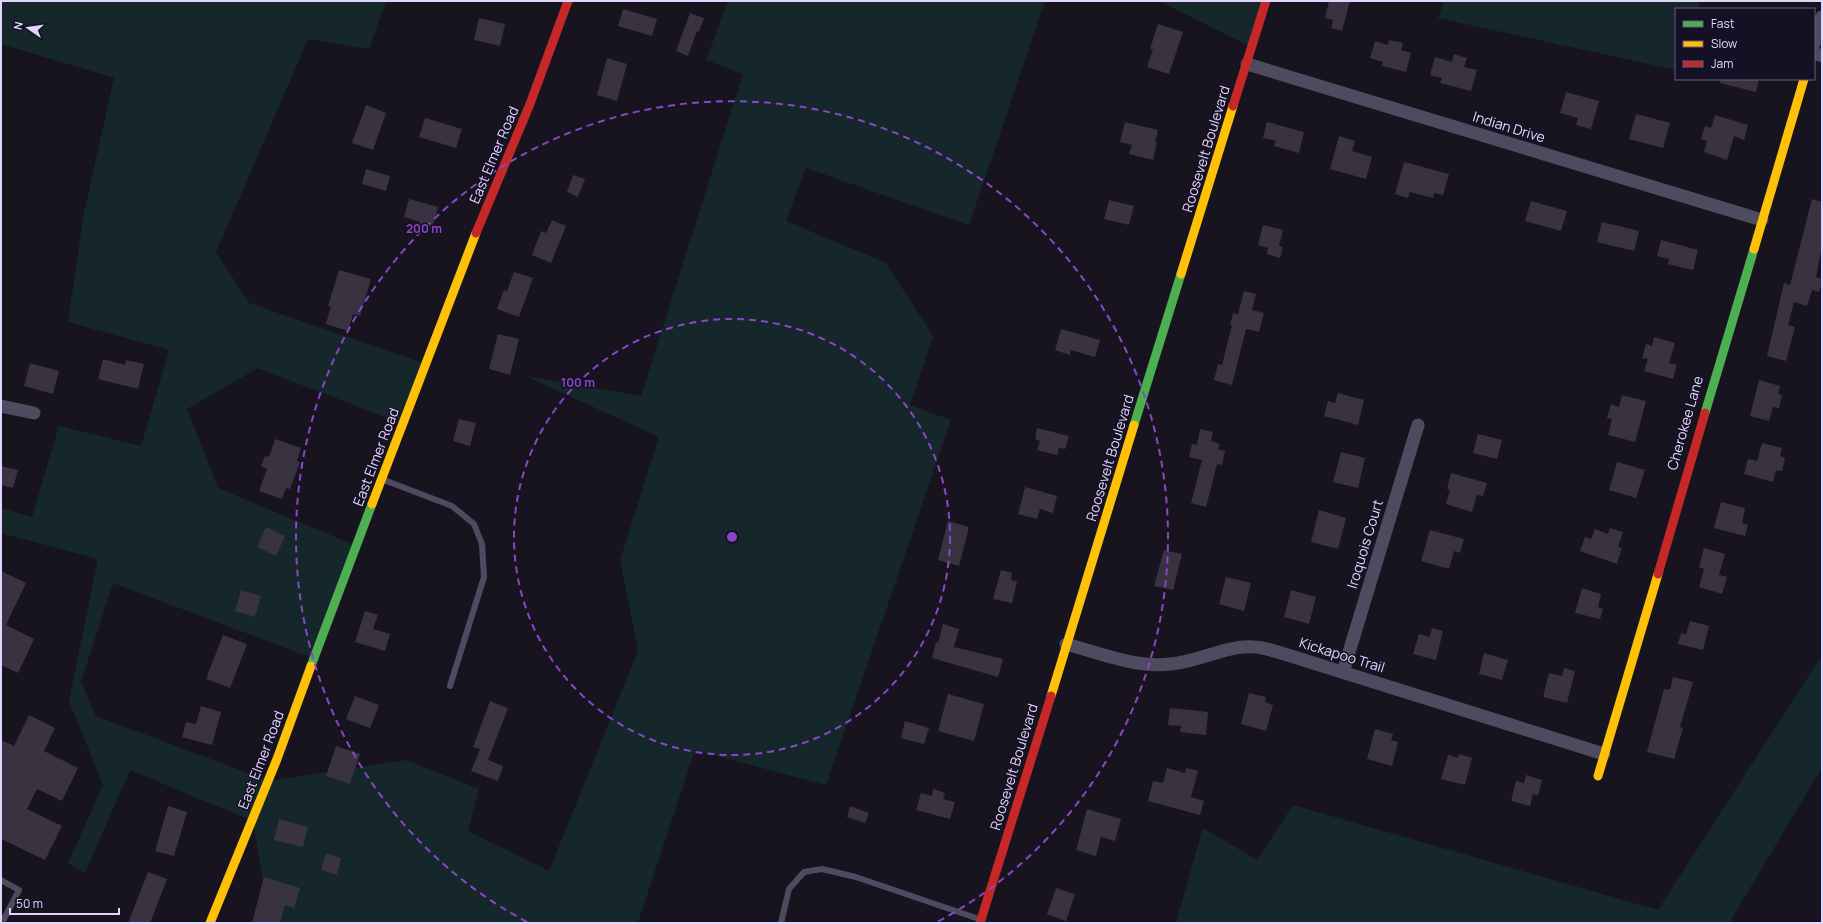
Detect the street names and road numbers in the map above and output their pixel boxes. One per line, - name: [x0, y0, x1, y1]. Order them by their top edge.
- street label: Roosevelt Boulevard: [1177, 83, 1234, 214]
- street label: East Elmer Road: [465, 103, 523, 206]
- street label: Indian Drive: [1471, 107, 1548, 147]
- street label: Cherokee Lane: [1662, 374, 1707, 472]
- street label: Roosevelt Boulevard: [1081, 392, 1138, 523]
- street label: East Elmer Road: [348, 405, 403, 509]
- street label: Iroquois Court: [1342, 497, 1387, 591]
- street label: Kickapoo Trail: [1297, 633, 1387, 677]
- street label: Roosevelt Boulevard: [985, 701, 1042, 832]
- street label: East Elmer Road: [233, 708, 288, 812]

